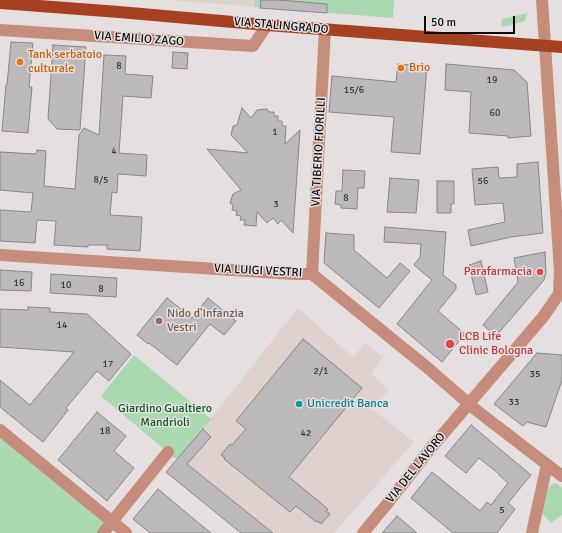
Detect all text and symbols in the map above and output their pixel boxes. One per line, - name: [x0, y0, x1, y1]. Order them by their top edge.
- scale bar: [426, 8, 517, 34]
- street label: VIA STALINGRADO: [233, 15, 329, 37]
- text: 50 m: [431, 15, 456, 30]
- street label: VIA EMILIO ZAGO: [94, 29, 184, 49]
- place label: Tank serbatoio culturale: [28, 48, 102, 76]
- marker: Tank serbatoio culturale: [15, 57, 25, 67]
- house number: 8: [116, 60, 122, 72]
- place label: Brio: [409, 61, 430, 75]
- marker: Brio: [396, 63, 406, 73]
- house number: 19: [487, 74, 497, 86]
- house number: 15/6: [344, 84, 364, 96]
- street label: VIA TIBERIO FIORILLI: [309, 97, 329, 207]
- house number: 60: [490, 107, 500, 119]
- house number: 1: [272, 126, 278, 138]
- house number: 4: [111, 145, 117, 157]
- house number: 8/5: [93, 174, 109, 186]
- house number: 56: [478, 175, 488, 187]
- house number: 8: [343, 192, 349, 204]
- house number: 3: [273, 198, 279, 210]
- street label: VIA LUIGI VESTRI: [213, 261, 303, 281]
- place label: Parafarmacia: [464, 265, 532, 279]
- marker: Parafarmacia: [535, 267, 545, 277]
- house number: 16: [14, 277, 24, 289]
- house number: 10: [61, 279, 71, 291]
- house number: 8: [98, 283, 104, 295]
- place label: Nido d'Infanzia Vestri: [167, 307, 244, 335]
- marker: Nido d'Infanzia Vestri: [154, 316, 164, 326]
- house number: 14: [57, 319, 67, 331]
- place label: LCB Life Clinic Bologna: [459, 330, 533, 358]
- marker: LCB Life Clinic Bologna: [444, 338, 456, 350]
- house number: 17: [103, 358, 113, 370]
- house number: 2/1: [313, 365, 329, 377]
- house number: 35: [530, 368, 540, 380]
- house number: 33: [509, 396, 519, 408]
- place label: Unicredit Banca: [307, 397, 389, 411]
- marker: Unicredit Banca: [294, 399, 304, 409]
- park label: Giardino Gualtiero Mandrioli: [118, 402, 212, 430]
- house number: 18: [100, 425, 110, 437]
- house number: 42: [301, 427, 311, 439]
- street label: VIA DEL LAVORO: [383, 430, 449, 506]
- house number: 5: [499, 504, 505, 516]

